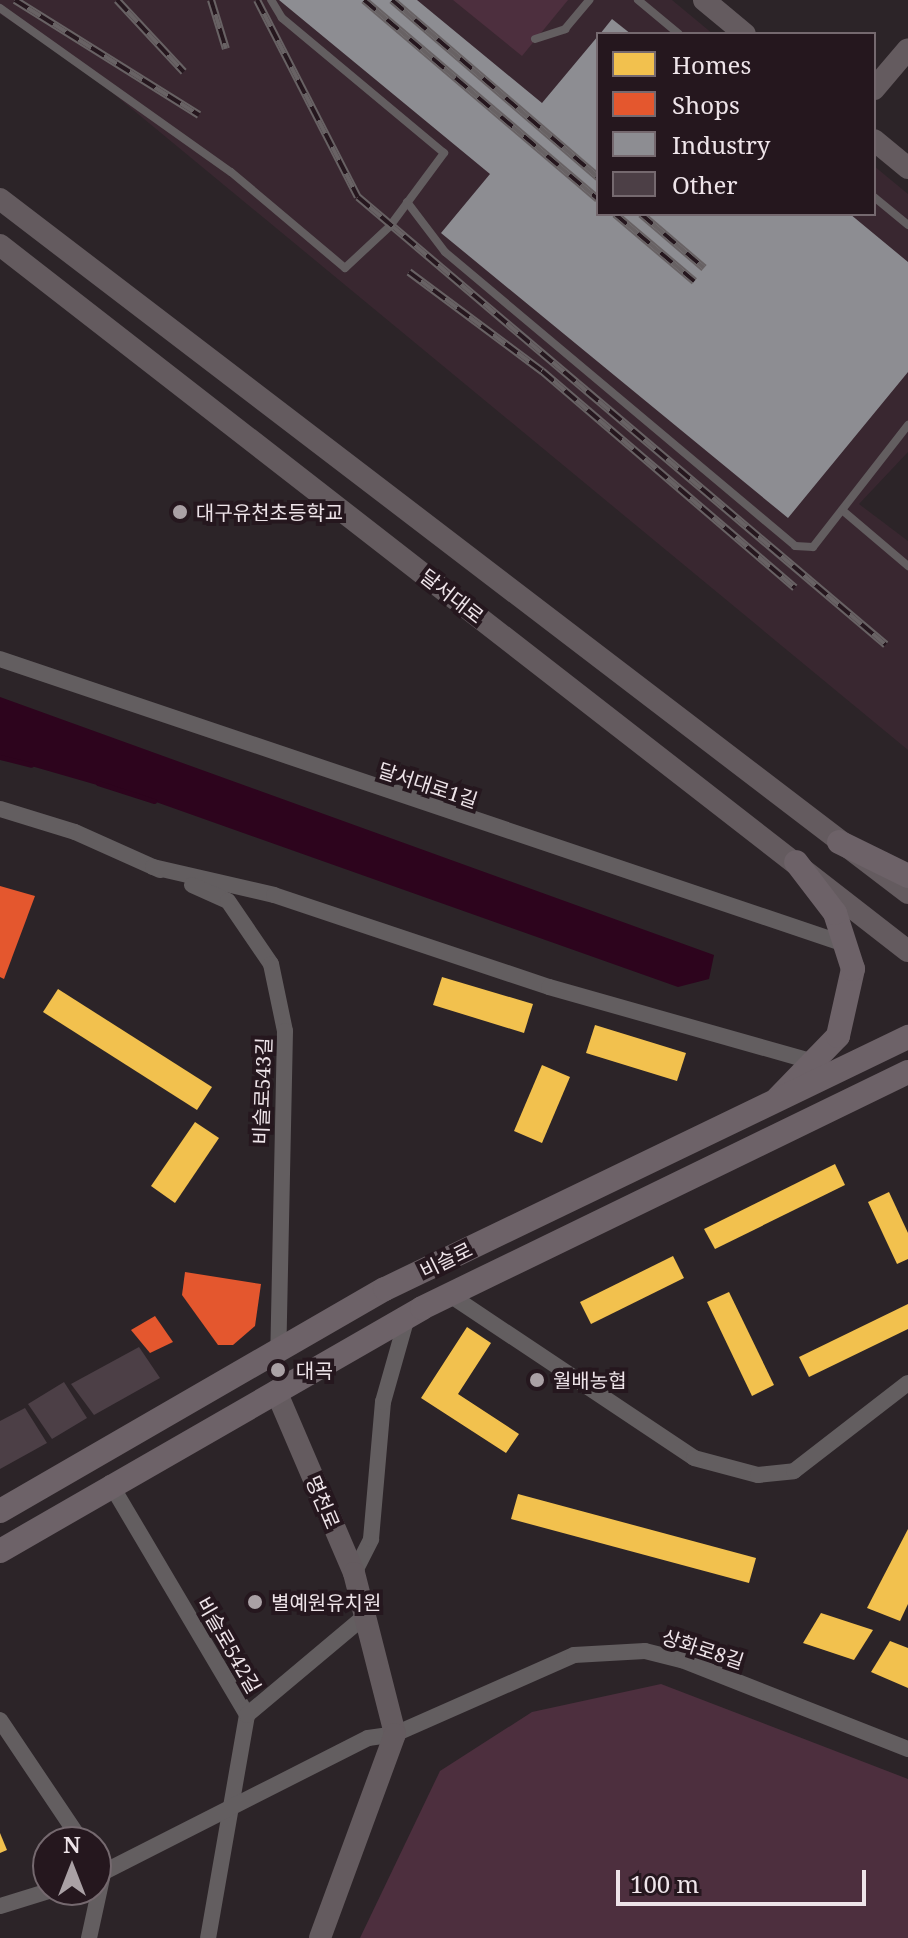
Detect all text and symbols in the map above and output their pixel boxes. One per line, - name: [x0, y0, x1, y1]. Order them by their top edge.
- legend: [596, 32, 876, 216]
- text: Homes: [672, 48, 751, 81]
- text: Shops: [672, 88, 740, 121]
- text: Industry: [672, 128, 770, 161]
- text: Other: [672, 168, 738, 201]
- place label: 대구유천초등학교: [196, 500, 343, 524]
- marker: 대구유천초등학교: [171, 503, 189, 521]
- street label: 달서대로: [416, 564, 488, 628]
- street label: 달서대로1길: [375, 758, 481, 812]
- street label: 비슬로543길: [248, 1037, 276, 1145]
- street label: 비슬로: [416, 1237, 476, 1283]
- place label: 대곡: [296, 1358, 333, 1382]
- marker: 대곡: [267, 1359, 289, 1381]
- place label: 월배농협: [553, 1368, 627, 1392]
- marker: 월배농협: [528, 1371, 546, 1389]
- street label: 명천로: [301, 1472, 345, 1532]
- place label: 별예원유치원: [271, 1590, 381, 1614]
- street label: 비슬로542길: [192, 1593, 266, 1697]
- marker: 별예원유치원: [246, 1593, 264, 1611]
- street label: 상화로8길: [659, 1624, 747, 1674]
- north arrow: [32, 1826, 112, 1906]
- text: N: [63, 1829, 81, 1859]
- scale bar: [620, 1854, 870, 1904]
- text: 100 m: [630, 1867, 699, 1900]

